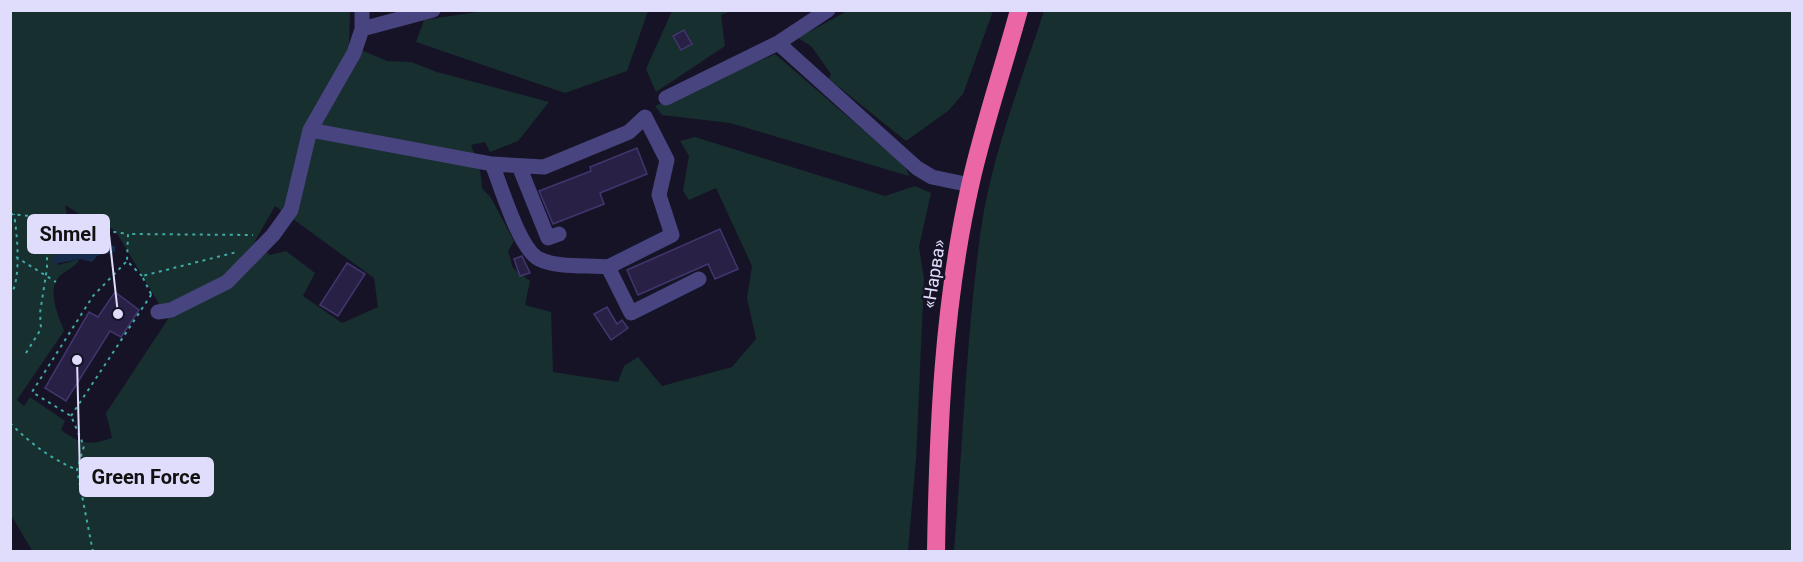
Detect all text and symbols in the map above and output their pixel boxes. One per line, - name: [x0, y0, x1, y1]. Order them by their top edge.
- callout: Shmel: [28, 215, 109, 253]
- text: Shmel: [40, 222, 96, 246]
- street label: «Нарва»: [918, 238, 949, 310]
- callout: Green Force: [80, 458, 213, 496]
- text: Green Force: [92, 465, 201, 489]

